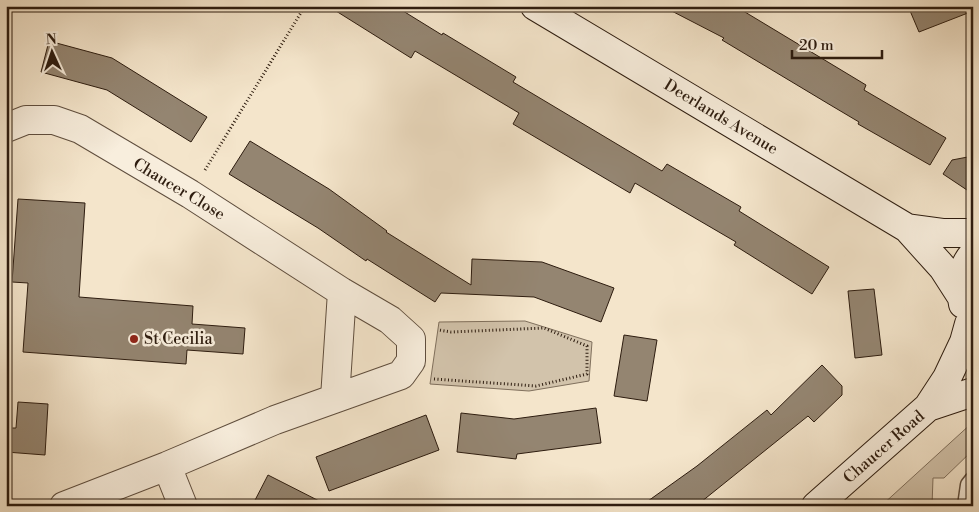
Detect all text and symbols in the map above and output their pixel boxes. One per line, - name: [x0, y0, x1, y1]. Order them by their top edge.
- north arrow: [28, 28, 78, 78]
- scale bar: [792, 28, 882, 60]
- text: N: [45, 31, 57, 49]
- text: 20 m: [799, 36, 834, 55]
- street label: Deerlands Avenue: [660, 75, 782, 159]
- street label: Chaucer Close: [129, 154, 229, 224]
- place label: St Cecilia: [144, 329, 214, 349]
- marker: St Cecilia: [128, 333, 140, 345]
- street label: Chaucer Road: [839, 406, 929, 488]

